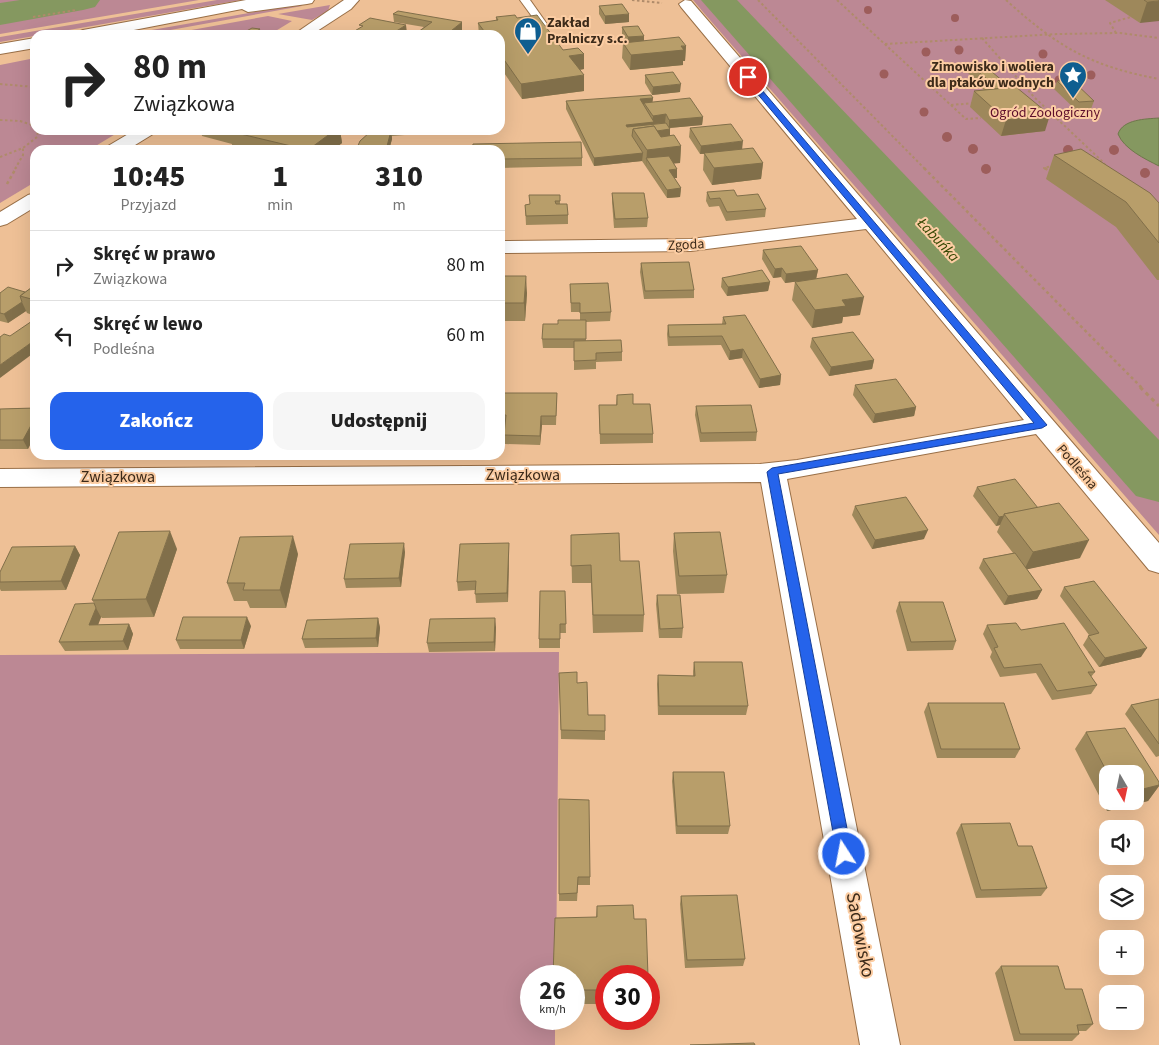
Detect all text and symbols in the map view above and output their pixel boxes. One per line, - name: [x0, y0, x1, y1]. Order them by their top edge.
- place label: Zakład Pralniczy s.c.: [547, 13, 628, 49]
- shop icon: Zakład Pralniczy s.c.: [513, 16, 543, 55]
- text: 80 m: [133, 42, 207, 92]
- icon: right: [50, 50, 115, 115]
- pin: [727, 56, 769, 98]
- place label: Zimowisko i woliera dla ptaków wodnych: [927, 57, 1054, 93]
- place icon: Zimowisko i woliera dla ptaków wodnych: [1058, 60, 1088, 99]
- icon: arrive: [734, 63, 762, 91]
- text: Związkowa: [133, 88, 235, 120]
- park label: Ogród Zoologiczny: [990, 103, 1100, 123]
- text: 10:45: [112, 155, 185, 198]
- text: 1: [272, 155, 288, 198]
- text: 310: [375, 155, 423, 198]
- text: Przyjazd: [121, 194, 177, 216]
- text: min: [267, 194, 293, 216]
- text: m: [392, 194, 406, 216]
- water label: Łabuńka: [911, 212, 964, 267]
- street label: Zgoda: [667, 234, 705, 256]
- text: Skręć w prawo: [93, 241, 215, 268]
- icon: right: [50, 252, 78, 280]
- text: 80 m: [447, 252, 485, 279]
- text: Związkowa: [93, 268, 167, 290]
- text: Skręć w lewo: [93, 311, 203, 338]
- icon: left: [50, 322, 78, 350]
- text: 60 m: [447, 322, 485, 349]
- text: Podleśna: [93, 338, 155, 360]
- button: Zakończ: [50, 392, 263, 450]
- button: Udostępnij: [273, 392, 485, 450]
- street label: Podleśna: [1052, 440, 1102, 494]
- street label: Związkowa: [486, 464, 560, 486]
- street label: Związkowa: [81, 466, 155, 488]
- north arrow: [1099, 765, 1144, 810]
- map controls: [1099, 765, 1144, 1030]
- button: sound: [1099, 820, 1144, 865]
- position arrow: [817, 827, 869, 879]
- button: layers: [1099, 875, 1144, 920]
- street label: Sadowisko: [839, 890, 881, 980]
- button: +: [1099, 930, 1144, 975]
- speed limit sign: 30: [595, 965, 660, 1030]
- text: 26: [539, 973, 566, 1009]
- button: −: [1099, 985, 1144, 1030]
- text: km/h: [539, 1001, 566, 1018]

